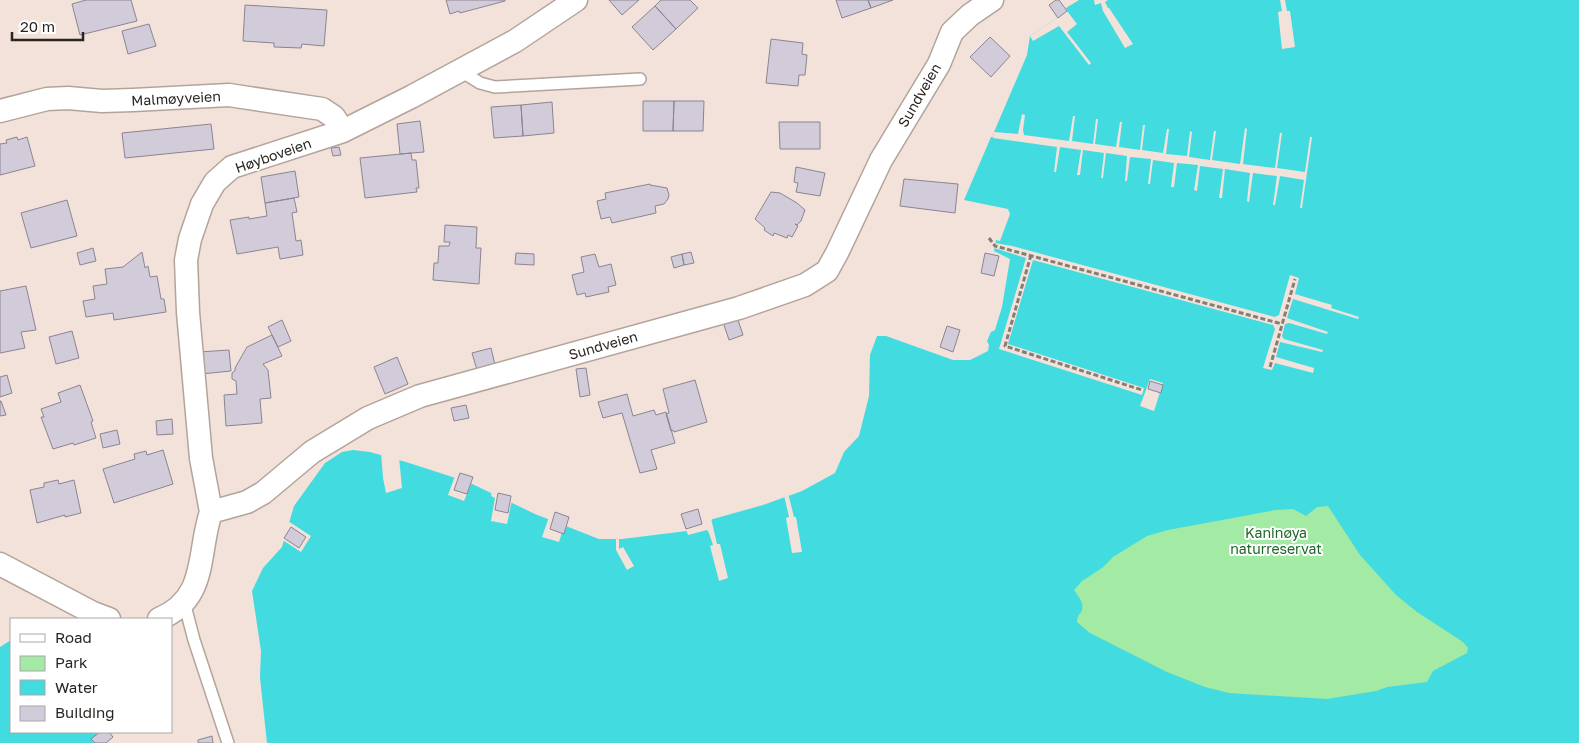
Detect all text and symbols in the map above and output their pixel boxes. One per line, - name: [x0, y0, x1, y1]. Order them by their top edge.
- scale bar: [12, 10, 84, 42]
- text: 20 m: [20, 17, 55, 35]
- street label: Sundveien: [894, 60, 944, 130]
- street label: Malmøyveien: [131, 87, 221, 109]
- street label: Høyboveien: [233, 134, 313, 176]
- street label: Sundveien: [567, 327, 639, 363]
- park label: Kaninøya naturreservat: [1230, 524, 1322, 557]
- legend: [10, 618, 172, 733]
- text: Road: [55, 628, 92, 646]
- text: Park: [55, 653, 88, 671]
- text: Water: [55, 678, 98, 696]
- text: Building: [55, 703, 115, 721]

